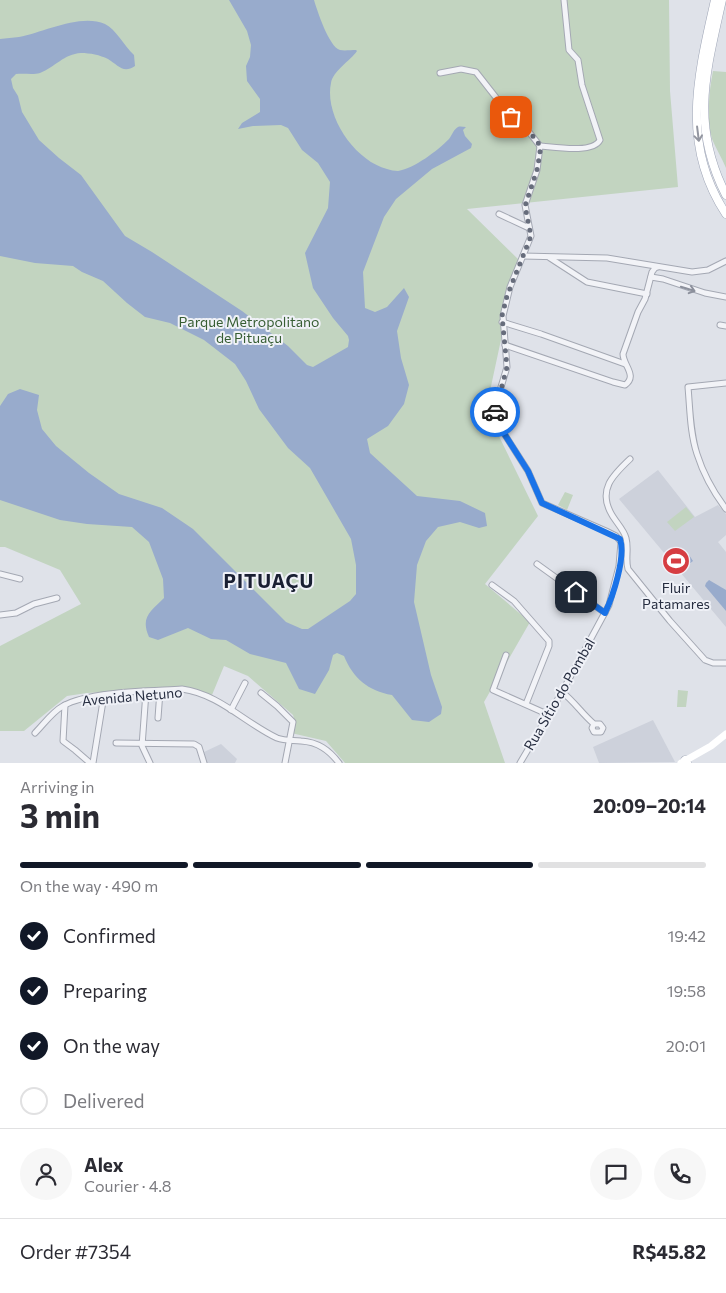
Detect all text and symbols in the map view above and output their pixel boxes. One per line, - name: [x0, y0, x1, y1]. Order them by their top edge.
- pin: [490, 96, 532, 138]
- icon: bag: [497, 103, 525, 131]
- one-way arrow: [693, 126, 703, 142]
- one-way arrow: [680, 284, 696, 294]
- park label: Parque Metropolitano de Pituaçu: [179, 313, 319, 346]
- courier: [470, 387, 520, 437]
- icon: car: [481, 398, 509, 426]
- sports icon: Fluir Patamares: [661, 546, 691, 576]
- district label: PITUAÇU: [224, 569, 314, 592]
- pin: [555, 571, 597, 613]
- icon: home: [562, 578, 590, 606]
- place label: Fluir Patamares: [642, 579, 710, 612]
- street label: Rua Sítio do Pombal: [520, 635, 598, 753]
- street label: Avenida Netuno: [81, 683, 183, 709]
- text: Arriving in: [20, 777, 94, 796]
- text: 20:09–20:14: [593, 794, 706, 817]
- text: 3 min: [20, 795, 100, 835]
- text: On the way · 490 m: [20, 876, 158, 895]
- icon: check: [20, 922, 48, 950]
- text: Confirmed: [63, 924, 156, 947]
- text: 19:42: [667, 926, 706, 945]
- icon: check: [20, 977, 48, 1005]
- text: Preparing: [63, 979, 147, 1002]
- text: 19:58: [667, 981, 706, 1000]
- icon: check: [20, 1032, 48, 1060]
- text: On the way: [63, 1034, 160, 1057]
- text: 20:01: [666, 1036, 706, 1055]
- text: Delivered: [63, 1089, 144, 1112]
- button: person: [20, 1148, 72, 1200]
- button: chat: [590, 1148, 642, 1200]
- button: phone: [654, 1148, 706, 1200]
- text: Alex: [84, 1153, 124, 1176]
- text: Courier · 4.8: [84, 1176, 171, 1195]
- text: Order #7354: [20, 1240, 131, 1263]
- text: R$45.82: [632, 1240, 706, 1263]

